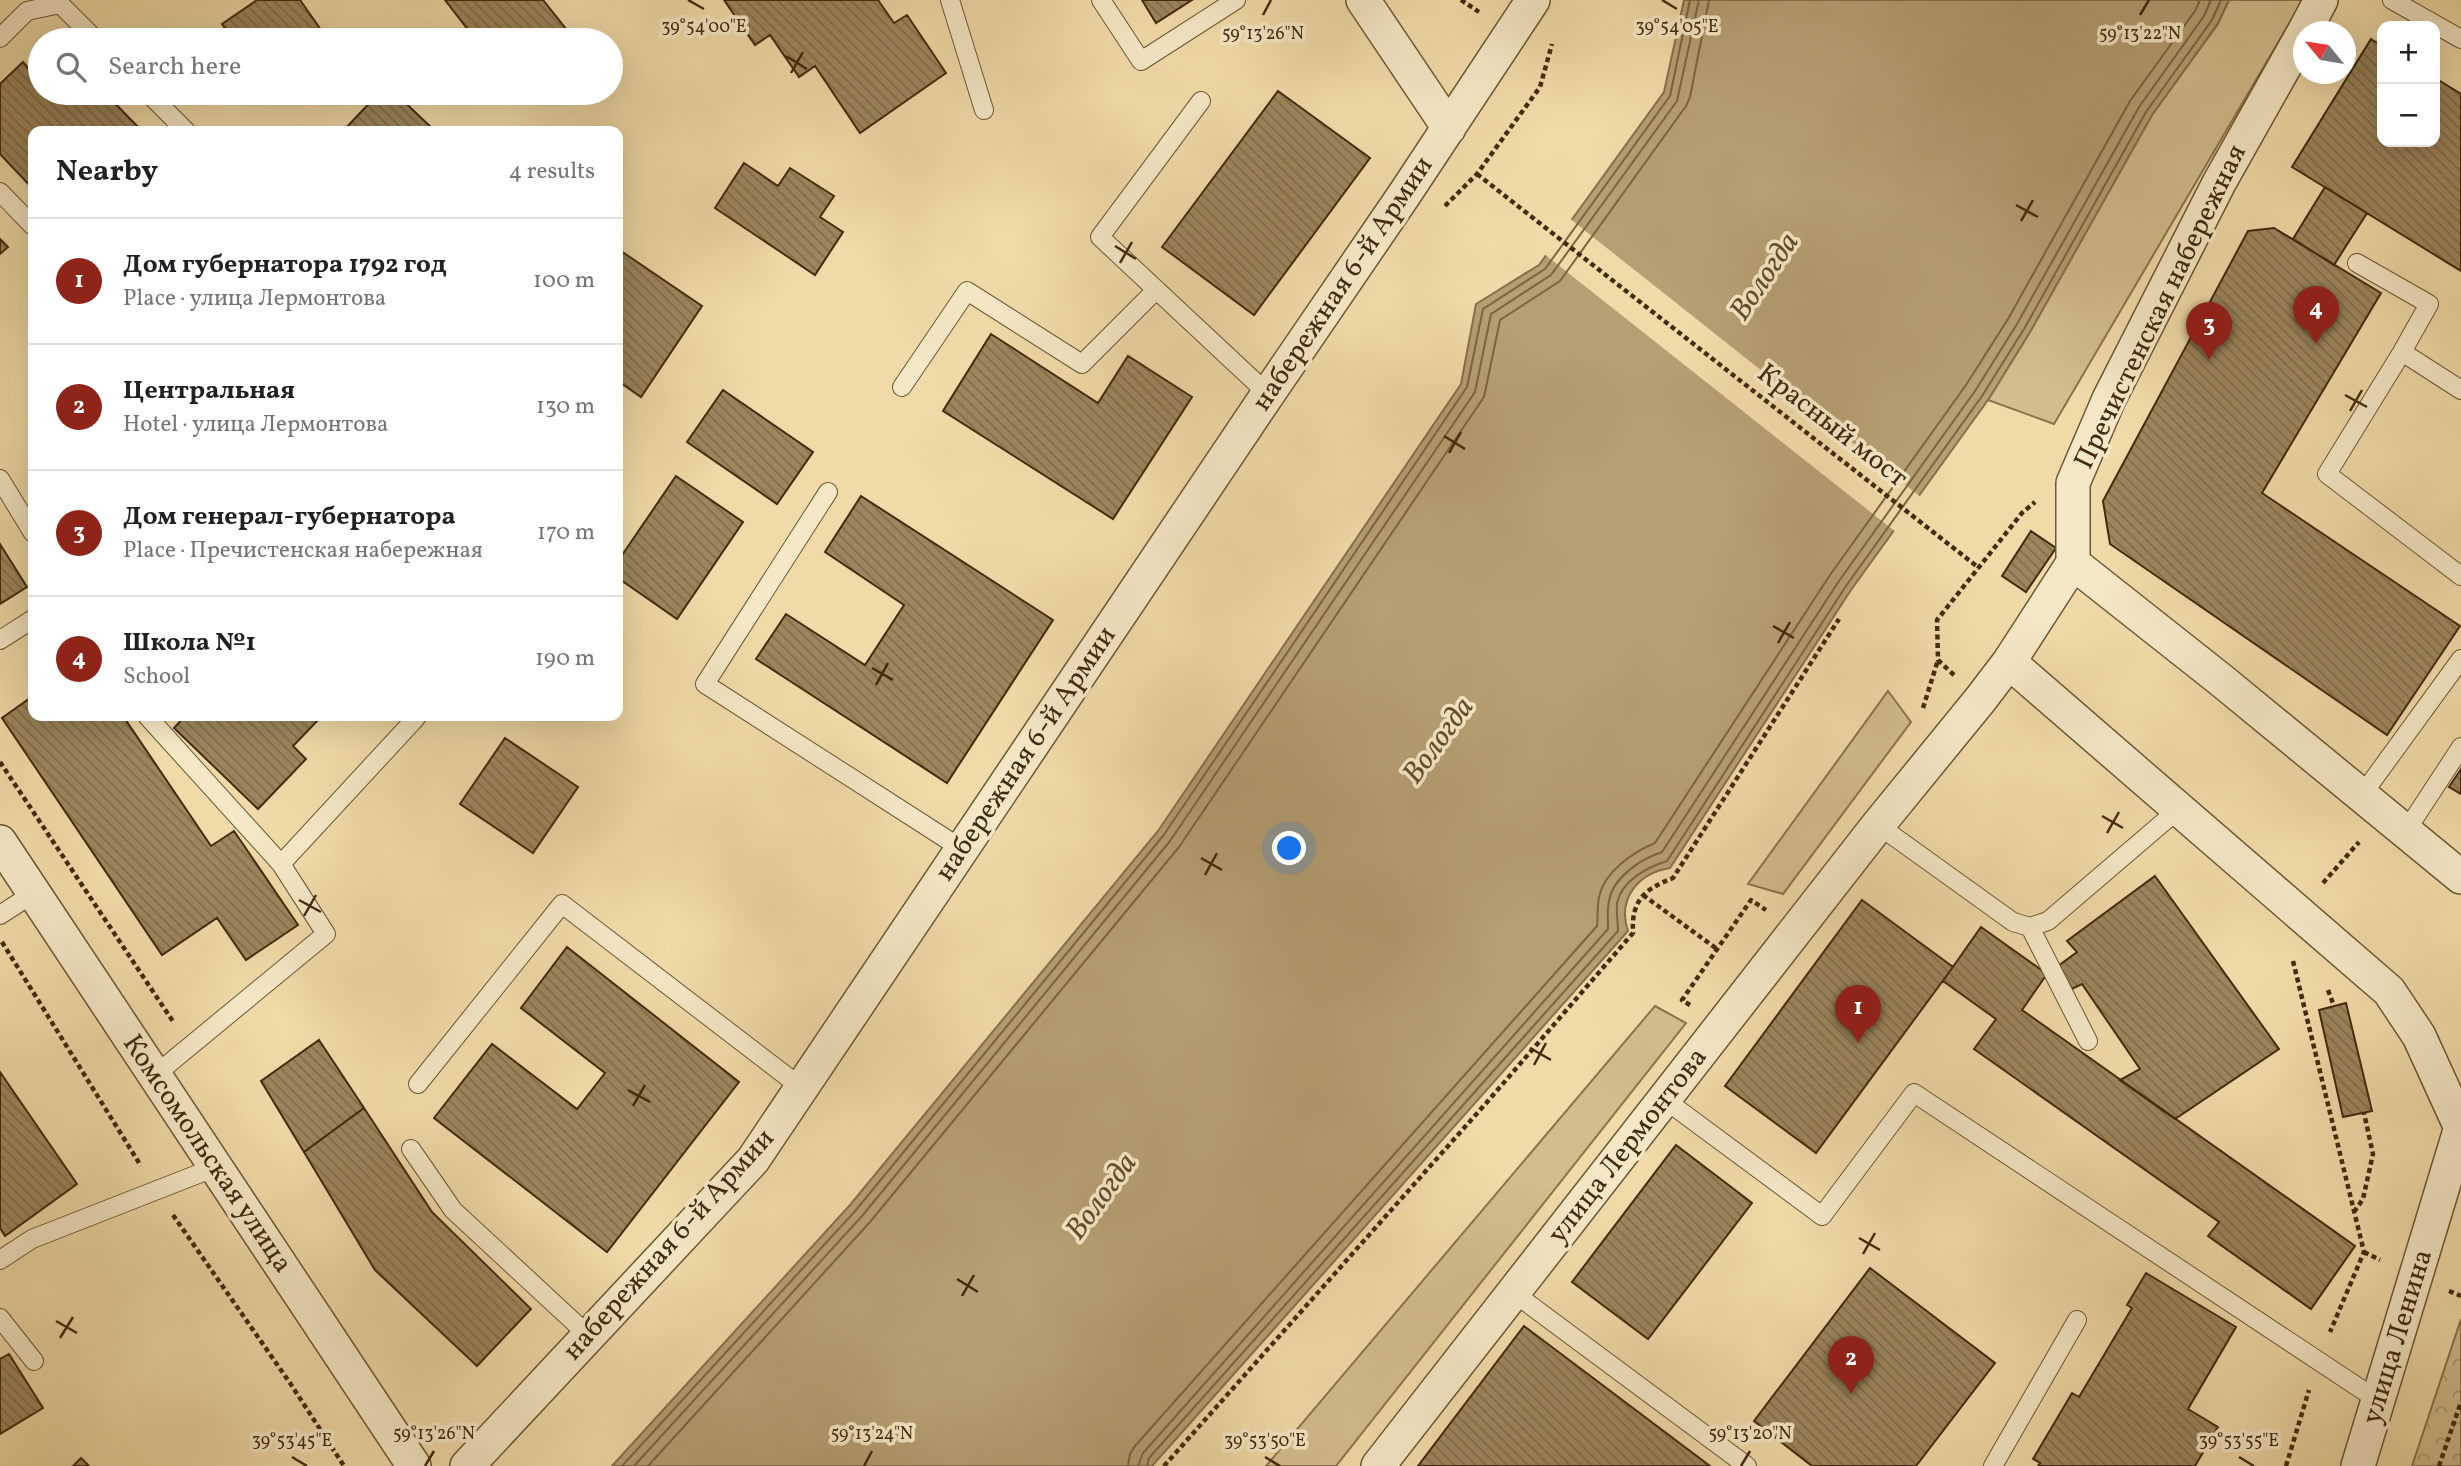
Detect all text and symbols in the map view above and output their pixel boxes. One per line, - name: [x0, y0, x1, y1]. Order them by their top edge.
- text: 39°54'00"E: [661, 15, 747, 40]
- text: 39°54'05"E: [1636, 15, 1719, 40]
- north arrow: [2293, 21, 2356, 84]
- map controls: [2377, 21, 2440, 147]
- button: +: [2377, 21, 2440, 84]
- text: 59°13'26"N: [1222, 22, 1304, 47]
- text: 59°13'22"N: [2099, 22, 2181, 47]
- search box: [28, 28, 623, 105]
- icon: search: [52, 48, 90, 86]
- text: Search here: [108, 49, 241, 85]
- button: −: [2377, 84, 2440, 147]
- street label: Пречистенская набережная: [2065, 138, 2257, 476]
- street label: набережная 6-й Армии: [1243, 149, 1443, 419]
- text: Nearby: [56, 151, 158, 193]
- text: 4 results: [509, 156, 595, 188]
- water label: Вологда: [1720, 225, 1810, 329]
- text: Дом губернатора 1792 год: [123, 247, 447, 283]
- text: 1: [74, 265, 84, 297]
- text: 100 m: [533, 265, 595, 297]
- text: Place · улица Лермонтова: [123, 283, 386, 315]
- pin: 4: [2293, 286, 2339, 344]
- pin: 3: [2186, 302, 2232, 360]
- street label: Красный мост: [1748, 355, 1916, 497]
- text: Центральная: [123, 373, 295, 409]
- text: 2: [73, 391, 85, 423]
- text: 130 m: [536, 391, 595, 423]
- text: Hotel · улица Лермонтова: [123, 409, 389, 441]
- text: Дом генерал-губернатора: [123, 499, 456, 535]
- text: 3: [73, 517, 85, 549]
- text: 170 m: [537, 517, 595, 549]
- text: Place · Пречистенская набережная: [123, 535, 483, 567]
- street label: набережная 6-й Армии: [926, 619, 1126, 889]
- text: Школа №1: [123, 625, 256, 661]
- text: 4: [72, 643, 86, 675]
- text: 190 m: [535, 643, 595, 675]
- text: School: [123, 661, 190, 693]
- water label: Вологда: [1393, 689, 1485, 793]
- your location: [1272, 831, 1306, 865]
- pin: 1: [1835, 985, 1881, 1043]
- street label: Комсомольская улица: [113, 1027, 301, 1281]
- street label: улица Лермонтова: [1539, 1040, 1717, 1252]
- street label: набережная 6-й Армии: [554, 1121, 784, 1369]
- water label: Вологда: [1056, 1145, 1148, 1249]
- street label: улица Ленина: [2353, 1245, 2443, 1429]
- pin: 2: [1828, 1336, 1874, 1394]
- text: 59°13'26"N: [393, 1422, 475, 1447]
- text: 59°13'24"N: [831, 1422, 913, 1447]
- text: 59°13'20"N: [1708, 1422, 1792, 1447]
- text: 39°53'45"E: [252, 1429, 332, 1454]
- text: 39°53'50"E: [1224, 1429, 1306, 1454]
- text: 39°53'55"E: [2199, 1429, 2279, 1454]

